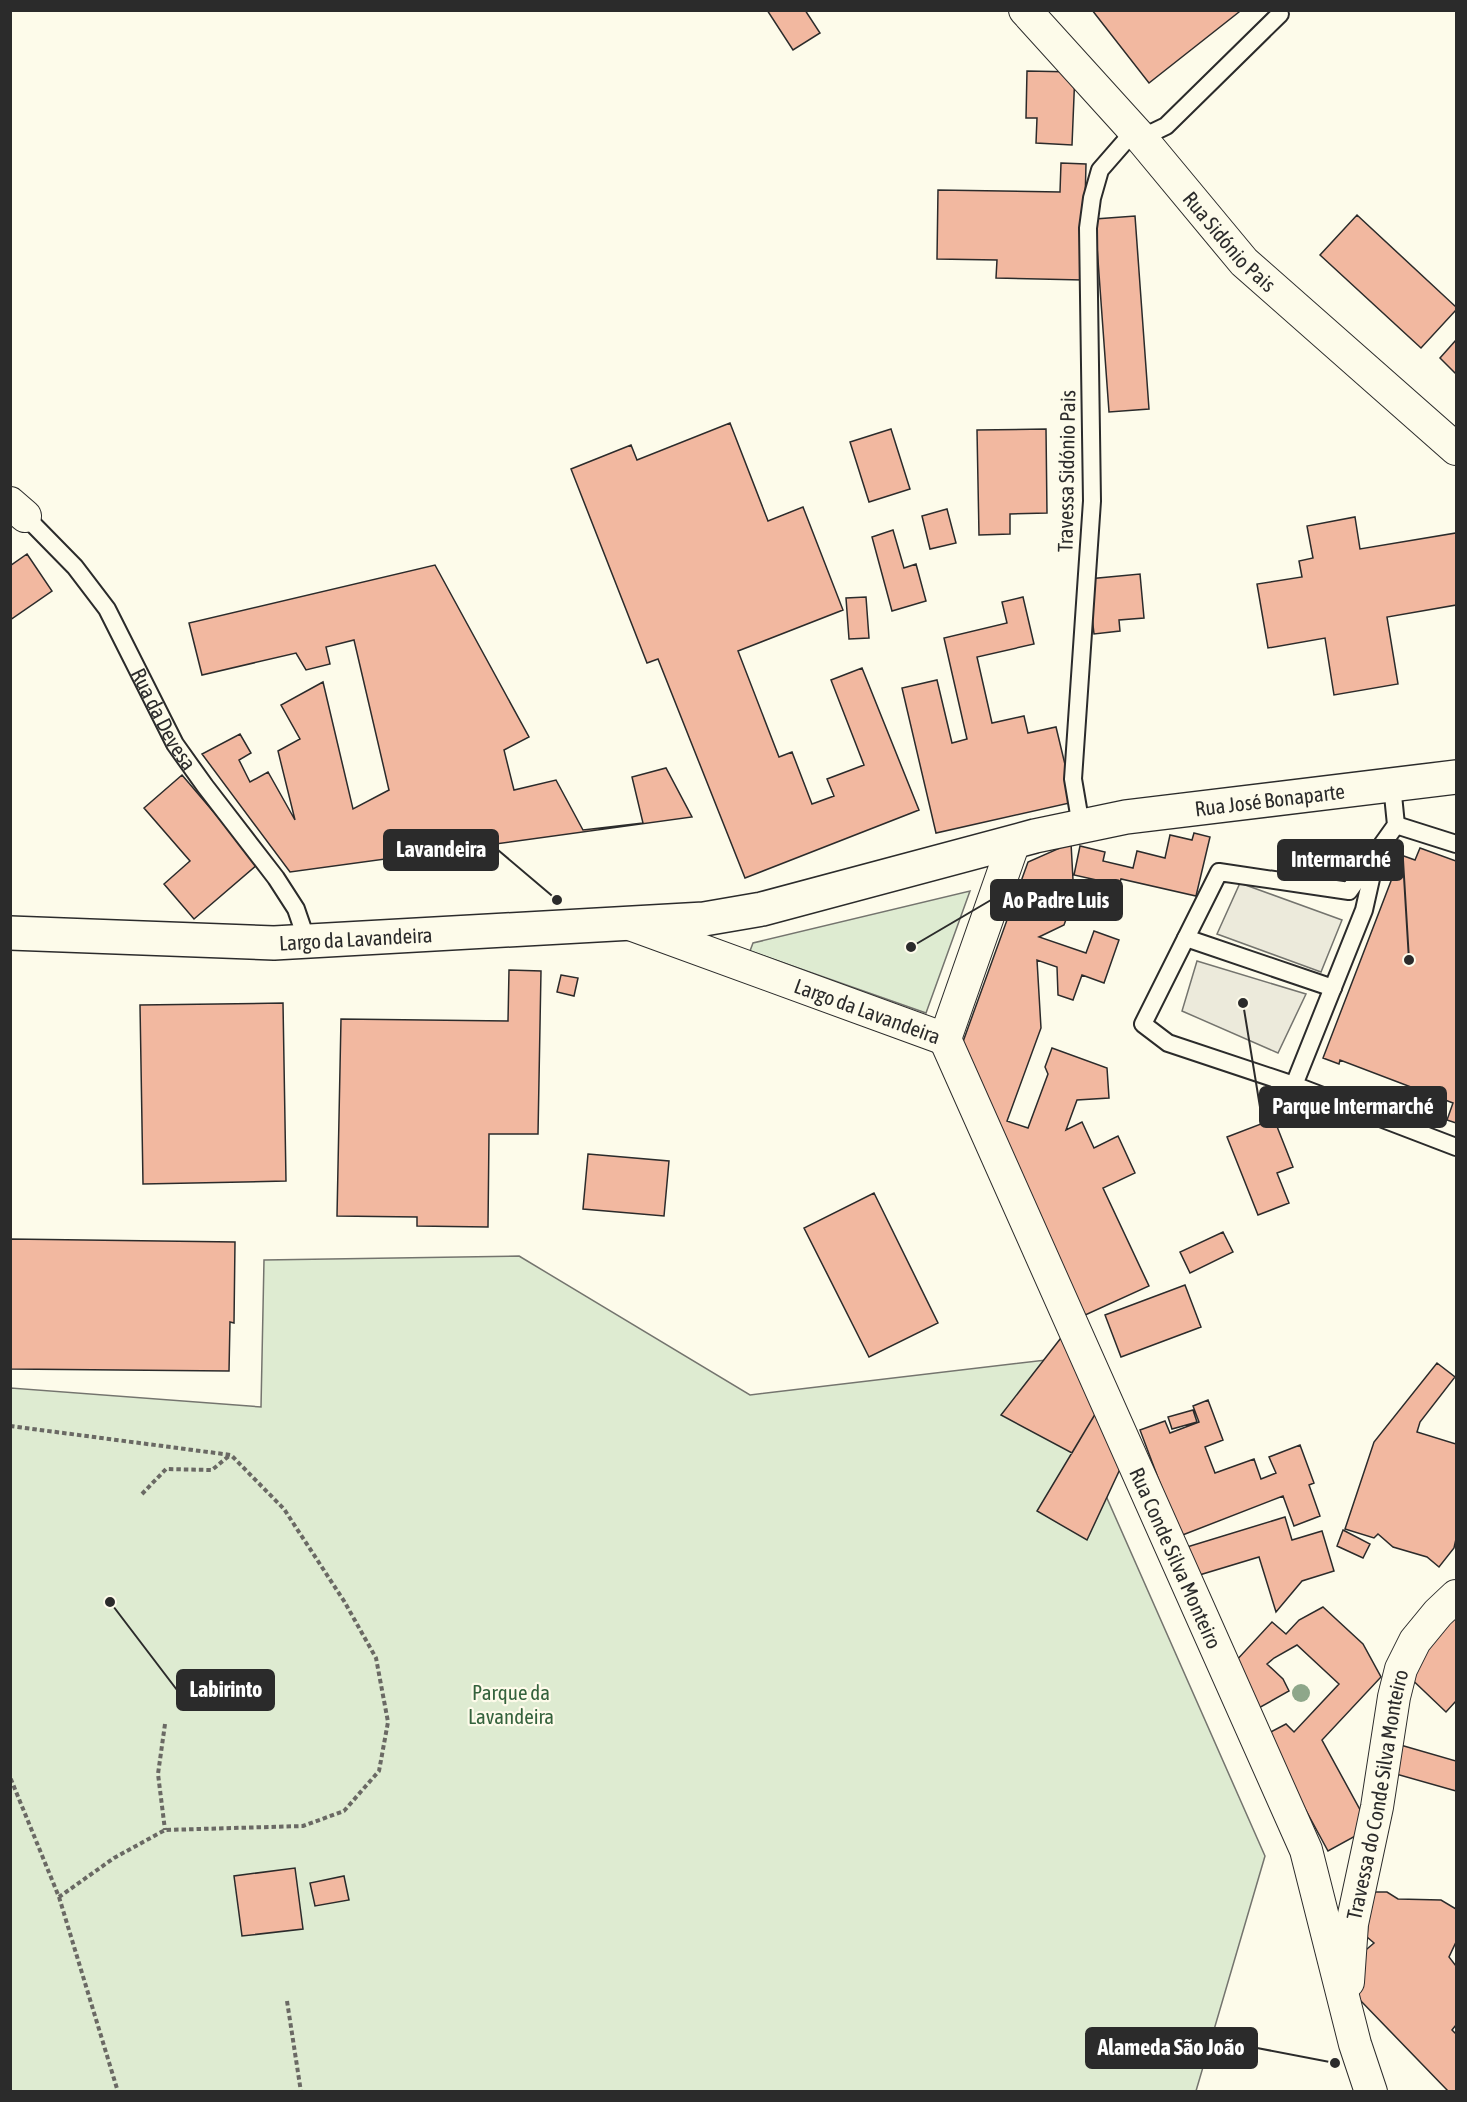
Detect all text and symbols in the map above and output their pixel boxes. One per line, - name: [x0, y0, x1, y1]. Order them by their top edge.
- street label: Rua Sidónio Pais: [1178, 186, 1281, 296]
- street label: Travessa Sidónio Pais: [1053, 390, 1079, 552]
- street label: Rua da Devesa: [127, 664, 201, 774]
- street label: Rua José Bonaparte: [1193, 779, 1346, 821]
- callout: Lavandeira: [384, 830, 498, 870]
- text: Lavandeira: [396, 836, 486, 862]
- callout: Intermarché: [1278, 840, 1403, 880]
- text: Intermarché: [1291, 846, 1391, 872]
- callout: Ao Padre Luis: [991, 880, 1122, 920]
- text: Ao Padre Luis: [1002, 887, 1110, 913]
- street label: Largo da Lavandeira: [278, 922, 433, 955]
- street label: Largo da Lavandeira: [791, 973, 944, 1048]
- callout: Parque Intermarché: [1260, 1087, 1446, 1127]
- text: Parque Intermarché: [1272, 1093, 1434, 1119]
- street label: Rua Conde Silva Monteiro: [1125, 1464, 1227, 1652]
- street label: Travessa do Conde Silva Monteiro: [1341, 1667, 1412, 1922]
- callout: Labirinto: [177, 1670, 274, 1710]
- text: Labirinto: [190, 1676, 262, 1702]
- park label: Parque da Lavandeira: [468, 1680, 554, 1728]
- callout: Alameda São João: [1086, 2028, 1257, 2068]
- text: Alameda São João: [1096, 2034, 1245, 2060]

